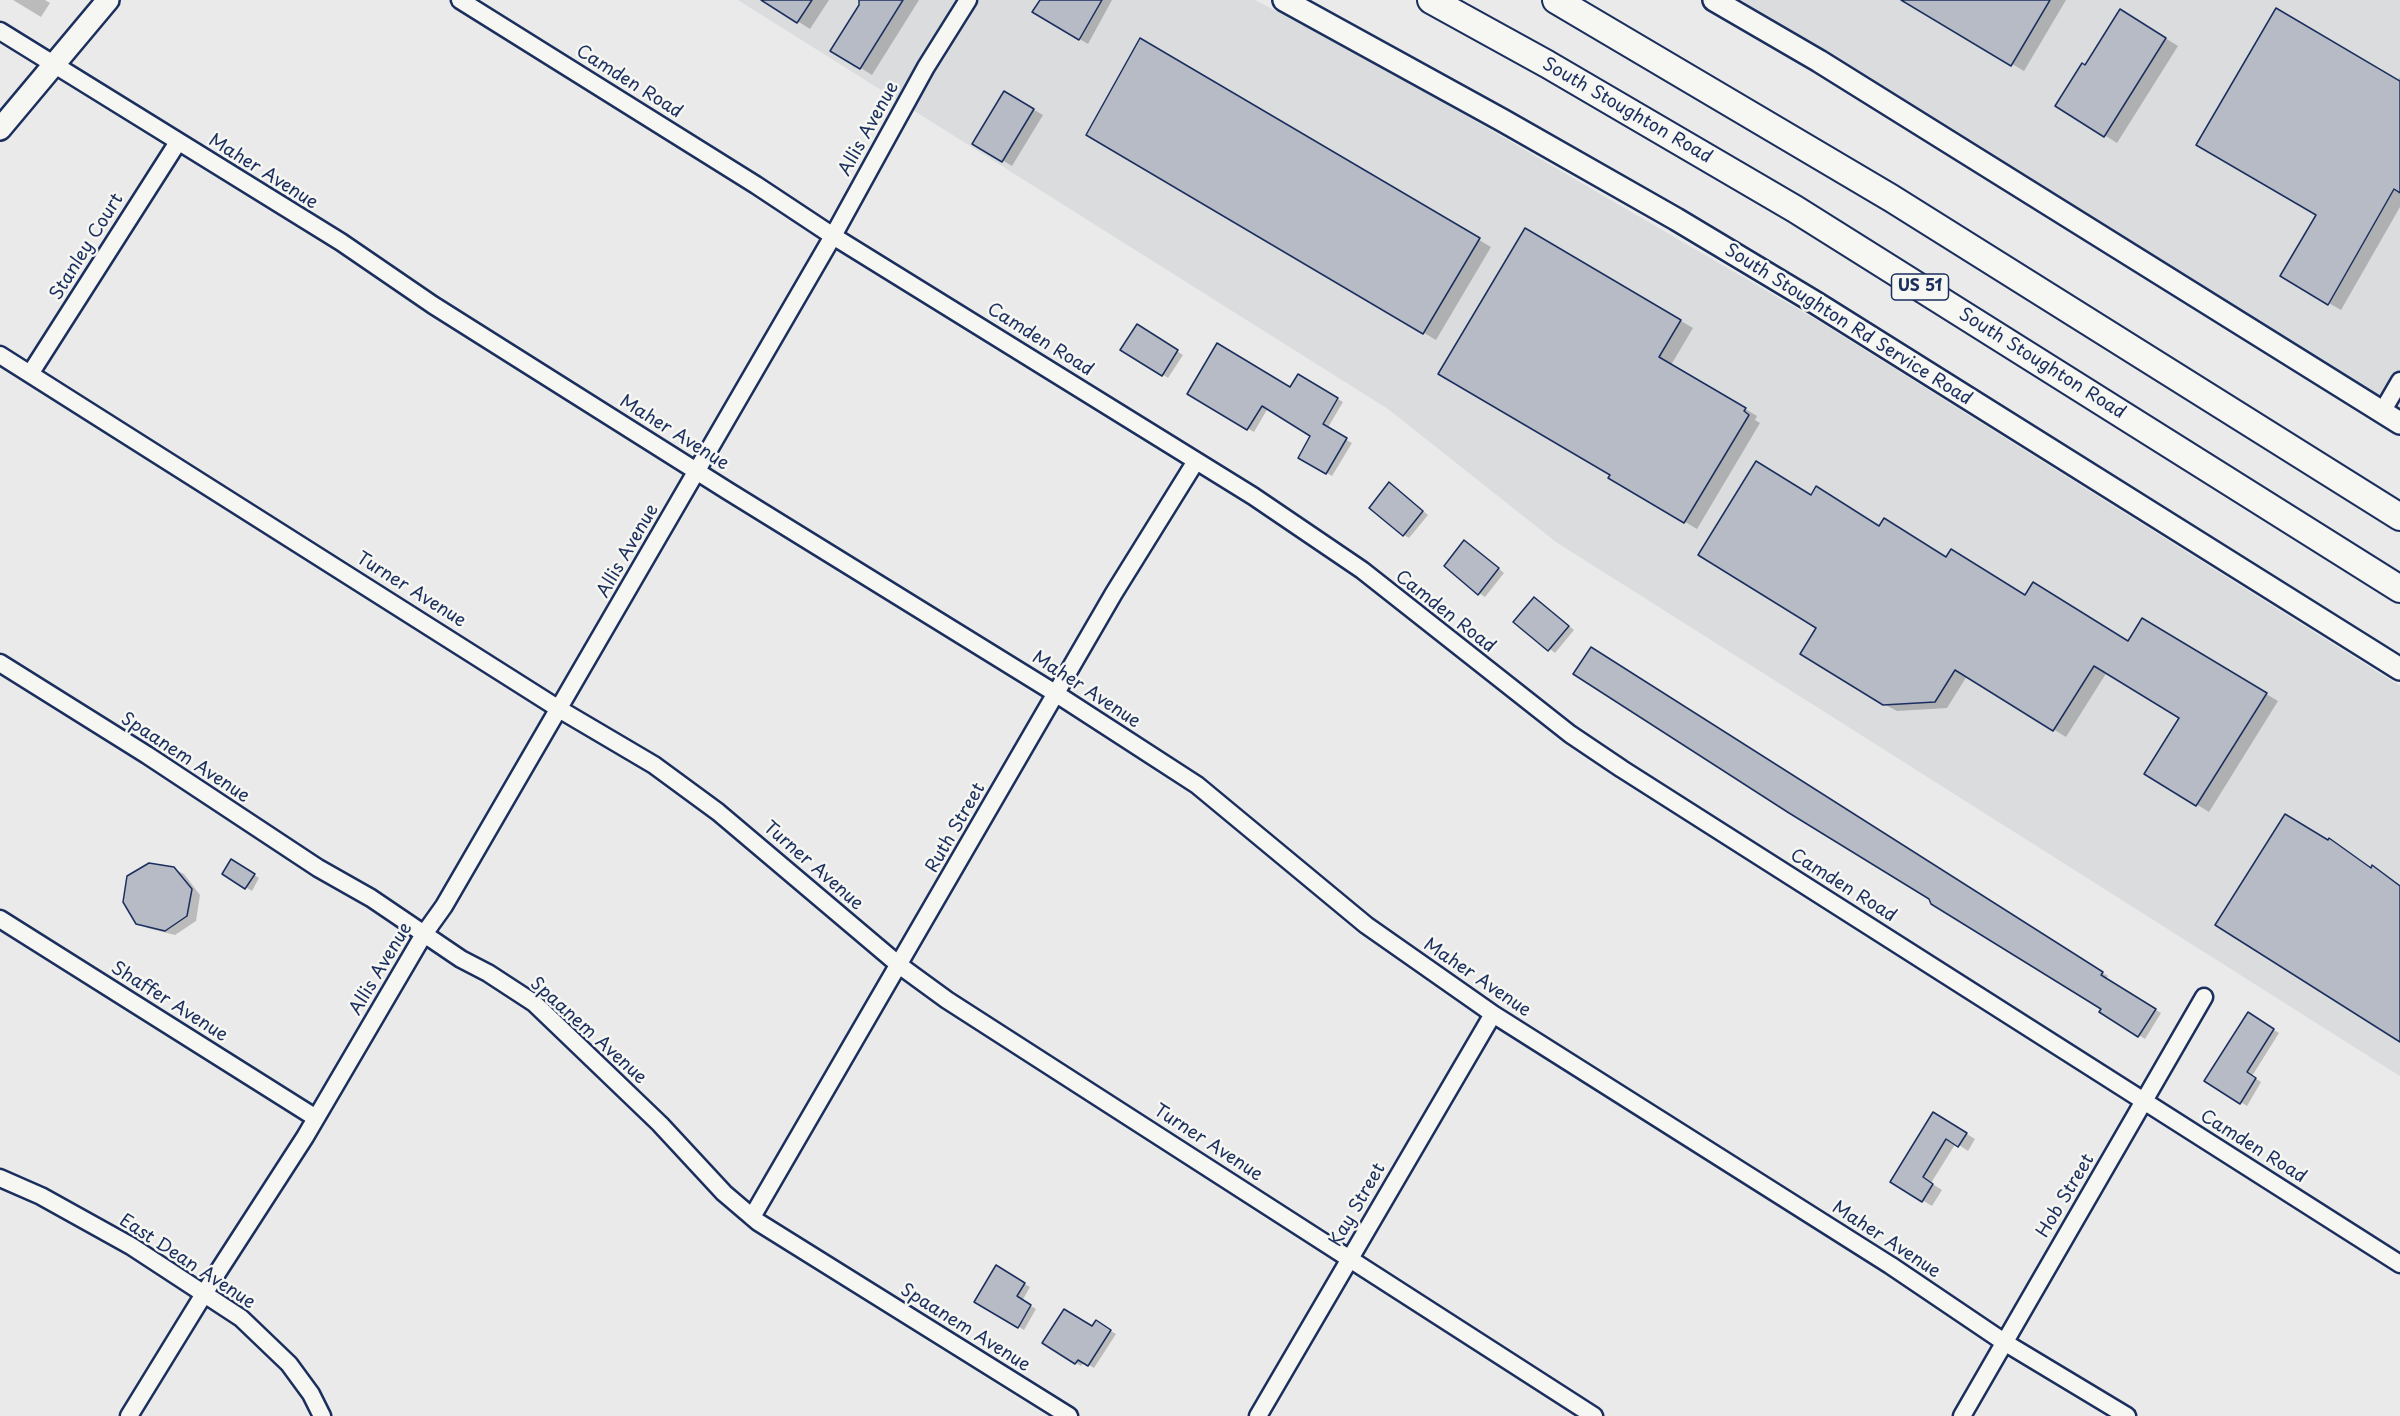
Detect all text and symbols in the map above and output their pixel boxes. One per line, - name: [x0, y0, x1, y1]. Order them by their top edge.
- street label: Camden Road: [572, 41, 686, 123]
- street label: South Stoughton Road: [1538, 54, 1716, 168]
- street label: Allis Avenue: [834, 78, 904, 180]
- street label: Maher Avenue: [204, 130, 322, 214]
- street label: Stanley Court: [46, 190, 128, 304]
- street label: South Stoughton Rd Service Road: [1720, 240, 1976, 410]
- road number: US 51: [1892, 274, 1948, 300]
- street label: Camden Road: [983, 299, 1097, 381]
- street label: South Stoughton Road: [1955, 304, 2129, 424]
- street label: Maher Avenue: [615, 391, 733, 475]
- street label: Allis Avenue: [593, 500, 663, 602]
- street label: Turner Avenue: [352, 548, 470, 632]
- street label: Camden Road: [1391, 566, 1499, 658]
- street label: Maher Avenue: [1028, 647, 1144, 733]
- street label: Spaanem Avenue: [117, 708, 253, 808]
- street label: Ruth Street: [922, 779, 990, 877]
- street label: Turner Avenue: [759, 817, 867, 915]
- street label: Camden Road: [1786, 845, 1900, 927]
- street label: Allis Avenue: [345, 919, 417, 1019]
- street label: Maher Avenue: [1419, 934, 1535, 1022]
- street label: Shaffer Avenue: [107, 957, 231, 1047]
- street label: Spaanem Avenue: [525, 973, 651, 1089]
- street label: Turner Avenue: [1150, 1100, 1266, 1186]
- street label: Camden Road: [2196, 1106, 2310, 1188]
- street label: Hob Street: [2033, 1150, 2099, 1242]
- street label: Kay Street: [1325, 1159, 1391, 1251]
- street label: Maher Avenue: [1828, 1197, 1944, 1283]
- street label: East Dean Avenue: [115, 1210, 259, 1314]
- street label: Spaanem Avenue: [896, 1279, 1034, 1377]

